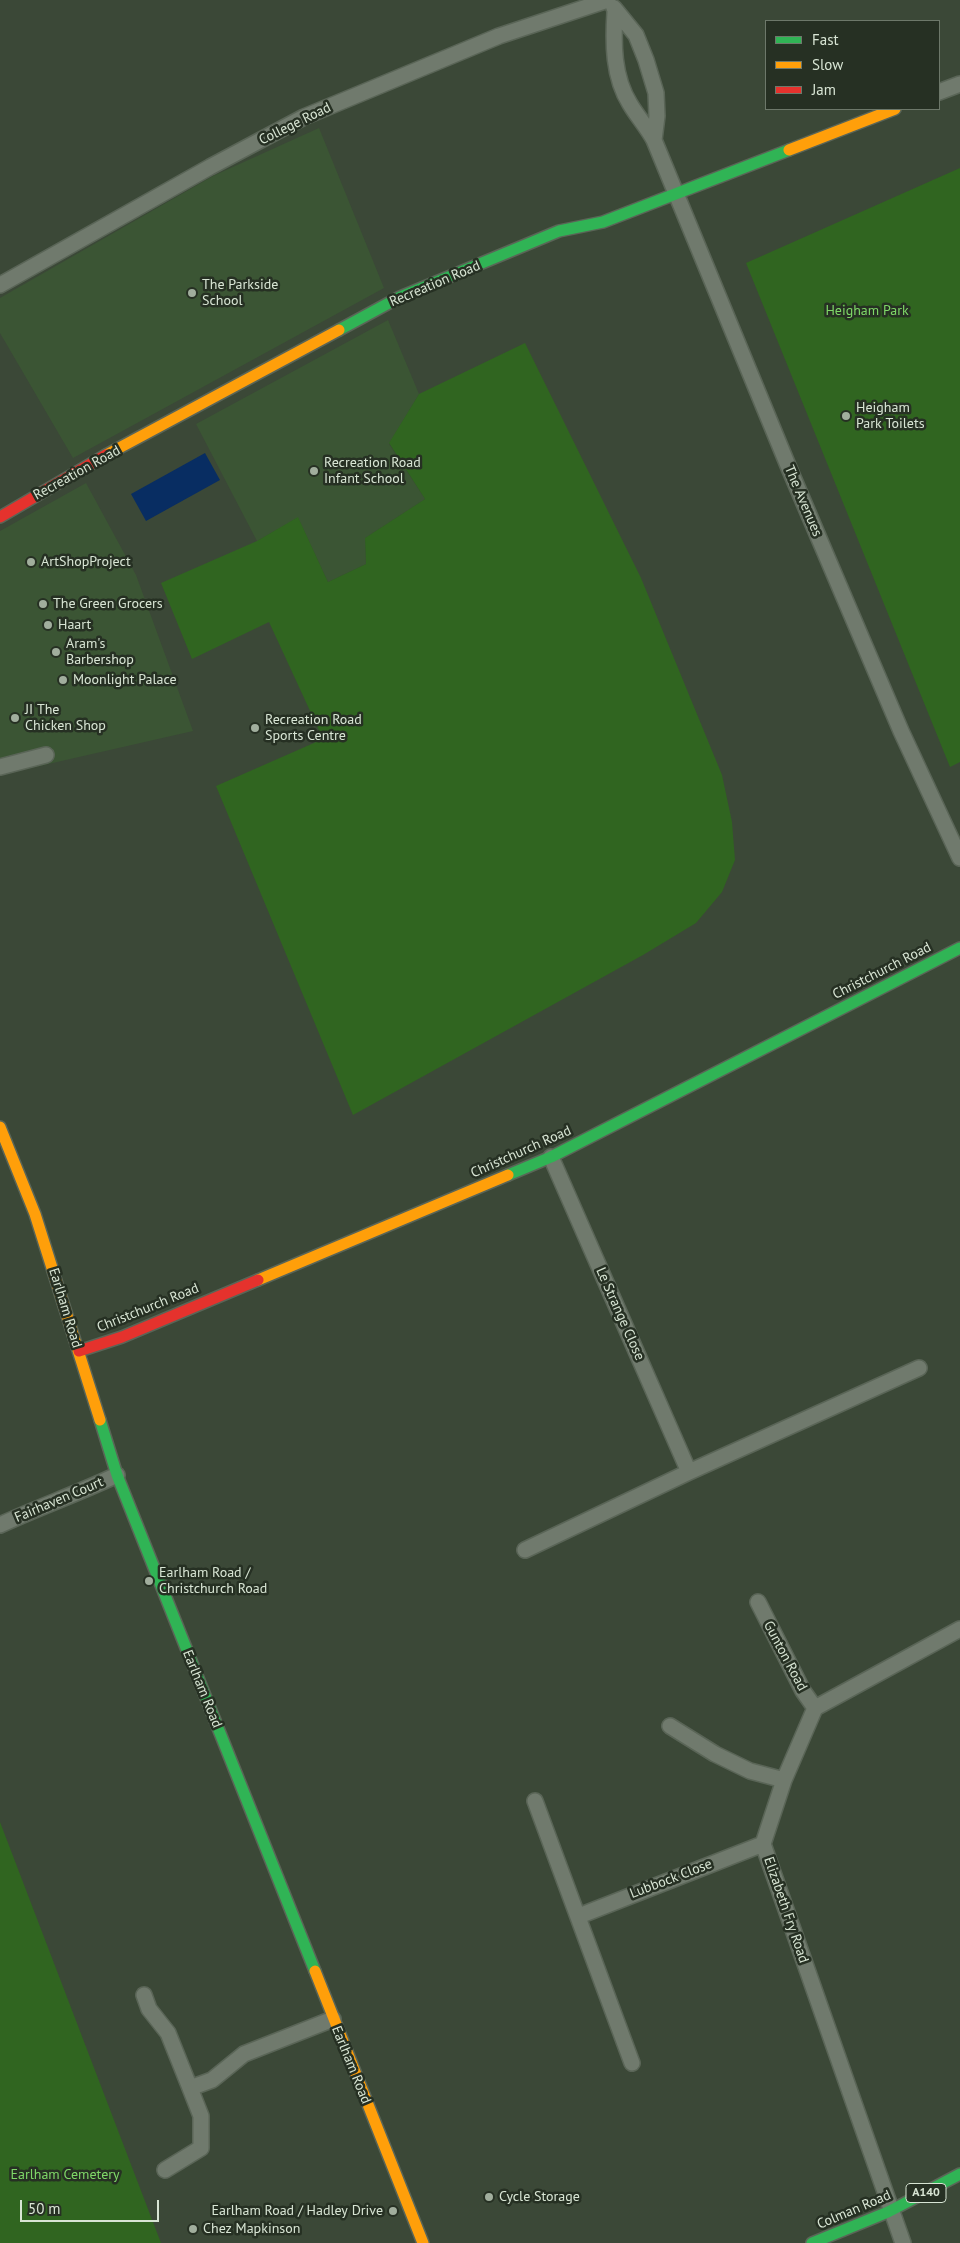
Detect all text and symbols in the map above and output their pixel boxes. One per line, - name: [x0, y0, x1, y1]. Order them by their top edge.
- legend: [765, 20, 940, 110]
- text: Fast: [812, 30, 839, 49]
- text: Slow: [812, 55, 843, 74]
- text: Jam: [812, 80, 836, 99]
- street label: College Road: [256, 99, 334, 149]
- street label: Recreation Road: [387, 257, 483, 311]
- place label: The Parkside School: [202, 277, 278, 310]
- marker: The Parkside School: [186, 287, 198, 299]
- park label: Heigham Park: [825, 303, 909, 319]
- place label: Heigham Park Toilets: [856, 400, 925, 432]
- marker: Heigham Park Toilets: [840, 410, 852, 422]
- street label: Recreation Road: [31, 442, 123, 504]
- place label: Recreation Road Infant School: [324, 455, 421, 488]
- street label: The Avenues: [780, 463, 826, 539]
- marker: Recreation Road Infant School: [308, 465, 320, 477]
- place label: ArtShopProject: [41, 554, 131, 570]
- marker: ArtShopProject: [25, 556, 37, 568]
- place label: The Green Grocers: [53, 596, 163, 612]
- marker: The Green Grocers: [37, 598, 49, 610]
- place label: Haart: [58, 617, 91, 633]
- marker: Haart: [42, 619, 54, 631]
- place label: Aram's Barbershop: [66, 636, 134, 669]
- marker: Aram's Barbershop: [50, 646, 62, 658]
- place label: Moonlight Palace: [73, 672, 177, 688]
- marker: Moonlight Palace: [57, 674, 69, 686]
- place label: JI The Chicken Shop: [25, 702, 106, 734]
- marker: JI The Chicken Shop: [9, 712, 21, 724]
- place label: Recreation Road Sports Centre: [265, 712, 362, 744]
- marker: Recreation Road Sports Centre: [249, 722, 261, 734]
- street label: Christchurch Road: [830, 939, 934, 1003]
- street label: Christchurch Road: [468, 1122, 574, 1182]
- street label: Le Strange Close: [592, 1265, 648, 1363]
- street label: Earlham Road: [45, 1266, 85, 1350]
- street label: Christchurch Road: [95, 1280, 201, 1336]
- street label: Fairhaven Court: [12, 1474, 106, 1526]
- place label: Earlham Road / Christchurch Road: [159, 1565, 267, 1598]
- marker: Earlham Road / Christchurch Road: [143, 1575, 155, 1587]
- street label: Gunton Road: [760, 1618, 810, 1694]
- street label: Earlham Road: [179, 1648, 225, 1730]
- street label: Elizabeth Fry Road: [760, 1855, 812, 1965]
- street label: Lubbock Close: [628, 1856, 714, 1902]
- street label: Earlham Road: [328, 2024, 374, 2106]
- park label: Earlham Cemetery: [10, 2167, 120, 2183]
- road number: A140: [906, 2184, 946, 2202]
- street label: Colman Road: [815, 2187, 893, 2233]
- place label: Cycle Storage: [499, 2189, 580, 2205]
- scale bar: [22, 2190, 161, 2222]
- marker: Cycle Storage: [483, 2191, 495, 2203]
- text: 50 m: [28, 2199, 61, 2218]
- place label: Earlham Road / Hadley Drive: [212, 2203, 383, 2219]
- marker: Earlham Road / Hadley Drive: [387, 2205, 399, 2217]
- place label: Chez Mapkinson: [203, 2221, 300, 2237]
- marker: Chez Mapkinson: [187, 2223, 199, 2235]

